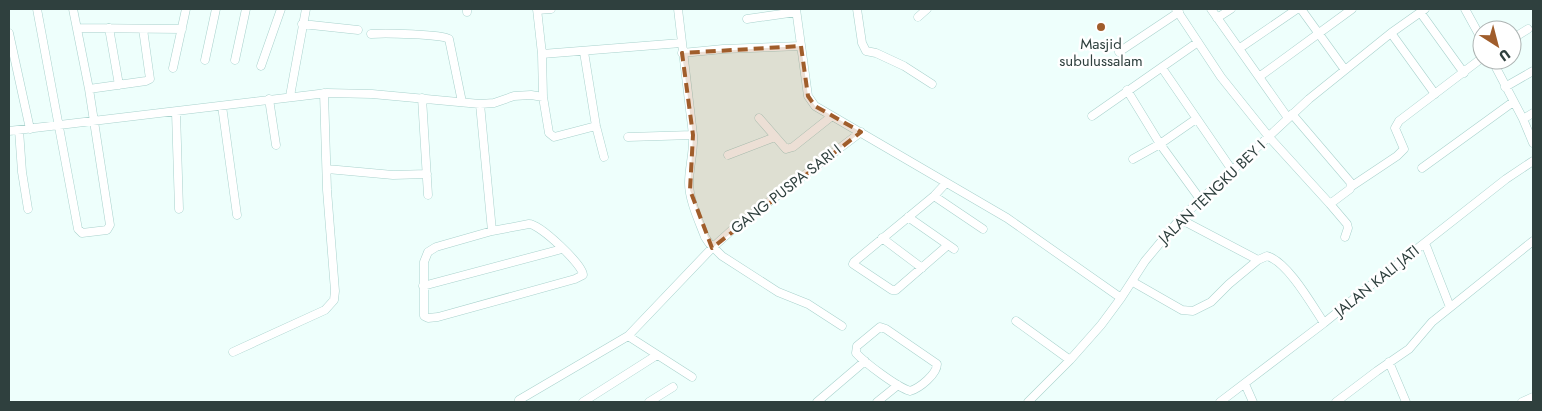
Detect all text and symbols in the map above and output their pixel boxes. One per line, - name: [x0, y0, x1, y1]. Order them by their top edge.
- north arrow: [1472, 20, 1522, 70]
- marker: Masjid subulussalam: [1095, 21, 1107, 33]
- place label: Masjid subulussalam: [1059, 33, 1143, 72]
- text: U: [1495, 45, 1514, 66]
- street label: JALAN TENGKU BEY I: [1152, 135, 1270, 250]
- street label: GANG PUSPA SARI I: [726, 139, 846, 239]
- street label: JALAN KALI JATI: [1328, 240, 1424, 323]

